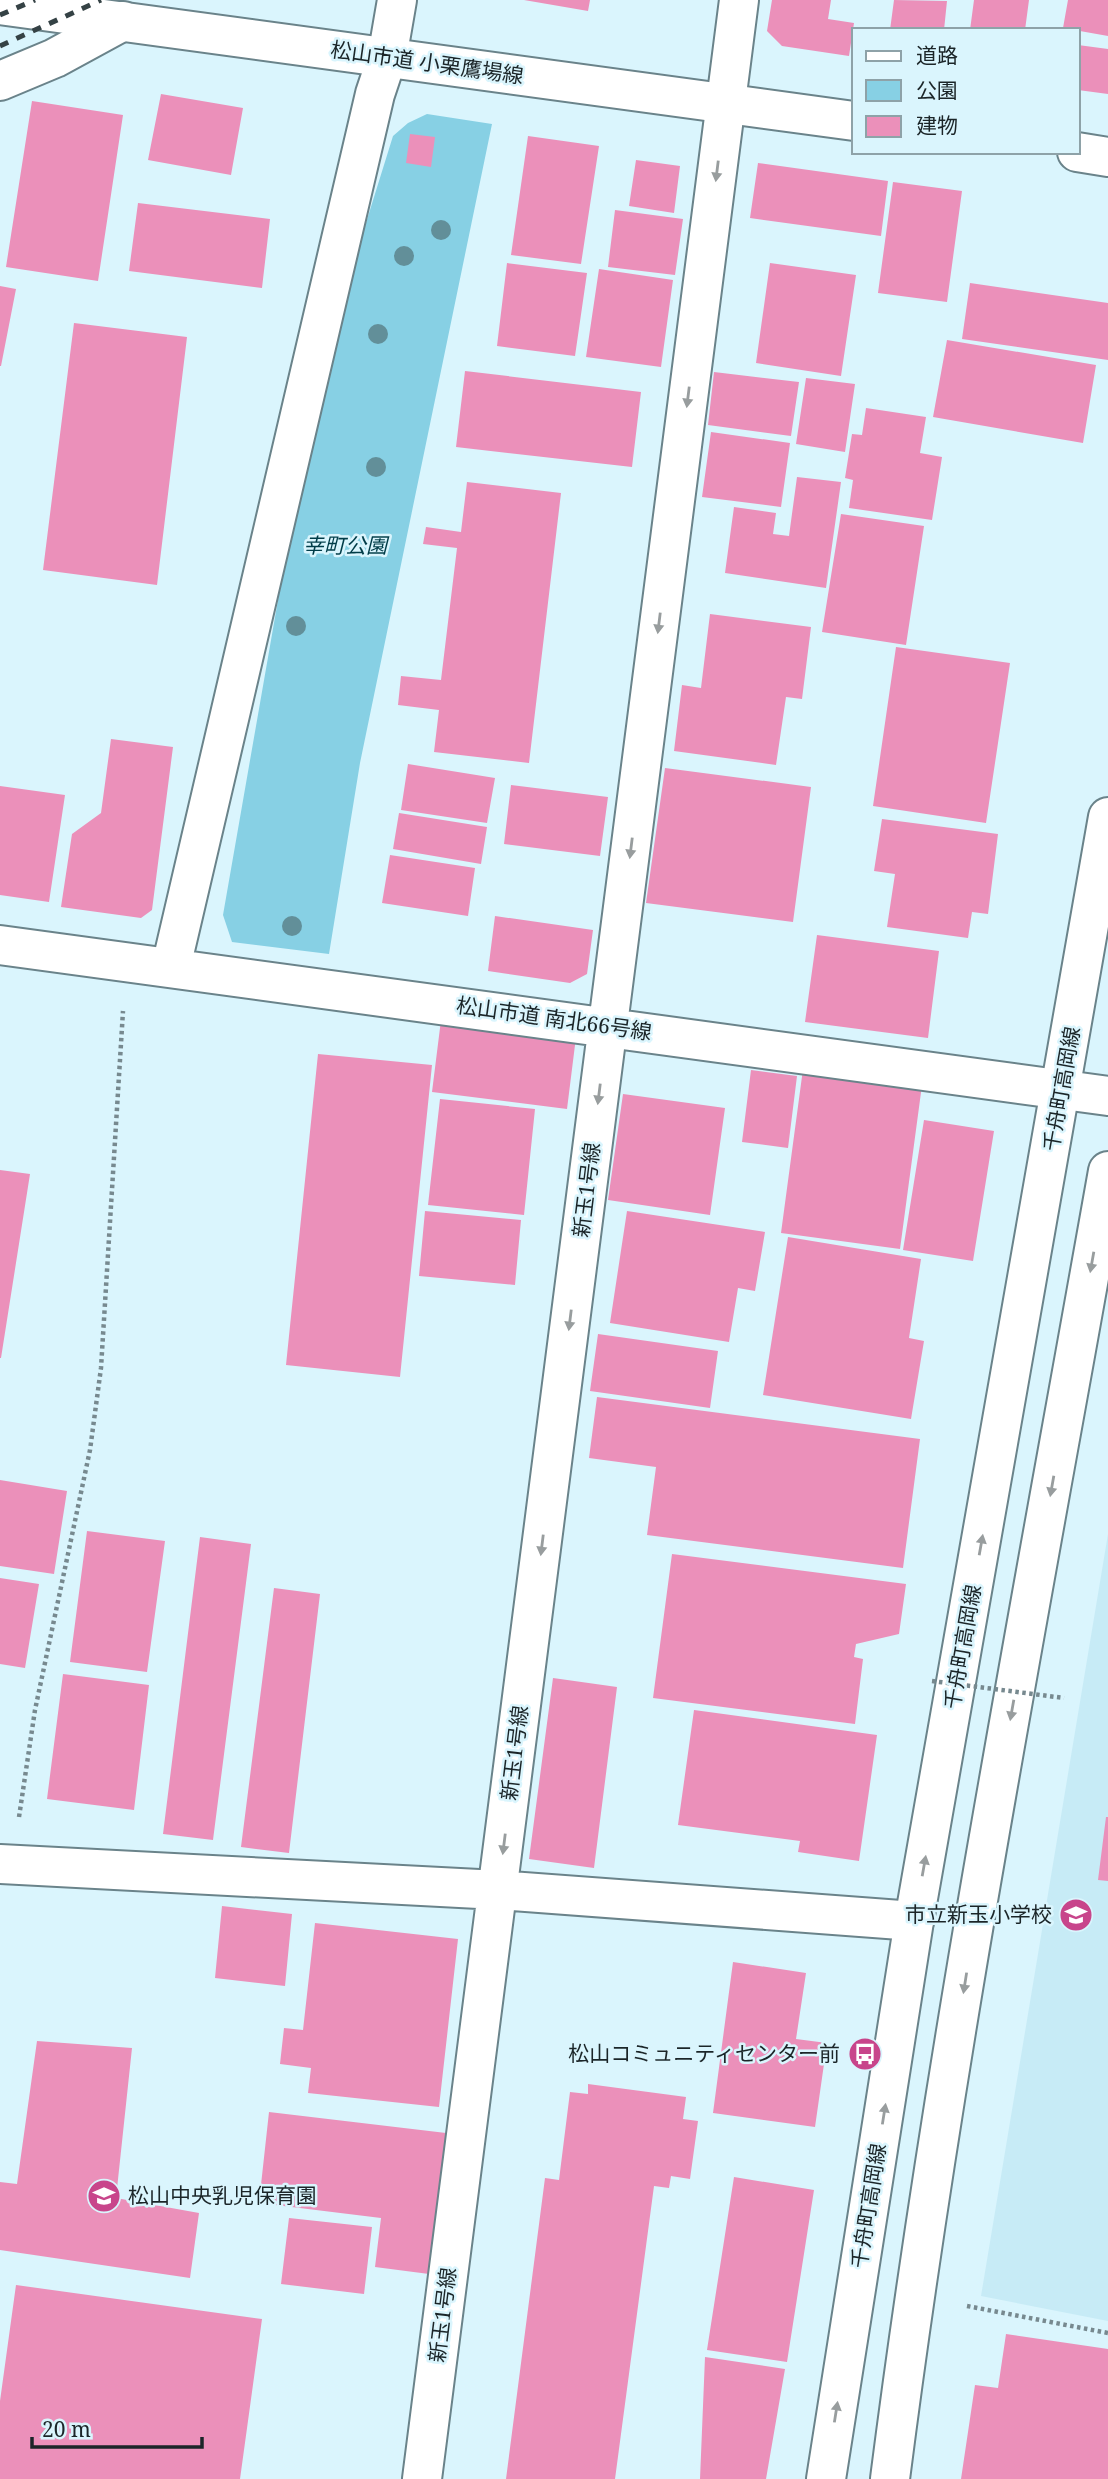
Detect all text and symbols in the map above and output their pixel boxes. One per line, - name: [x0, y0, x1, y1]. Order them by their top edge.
- legend: [852, 28, 1080, 154]
- street label: 松山市道 小栗鷹場線: [329, 35, 525, 89]
- text: 道路: [916, 41, 958, 69]
- text: 公園: [916, 76, 958, 104]
- text: 建物: [916, 111, 958, 139]
- one-way arrow: [711, 160, 722, 182]
- one-way arrow: [683, 386, 694, 408]
- park label: 幸町公園: [303, 531, 390, 559]
- one-way arrow: [654, 612, 665, 634]
- one-way arrow: [625, 837, 636, 859]
- street label: 松山市道 南北66号線: [455, 990, 654, 1046]
- street label: 千舟町高岡線: [1036, 1024, 1086, 1153]
- one-way arrow: [594, 1083, 605, 1105]
- street label: 新玉1号線: [566, 1141, 606, 1239]
- one-way arrow: [1086, 1251, 1097, 1273]
- one-way arrow: [565, 1309, 576, 1331]
- one-way arrow: [1046, 1475, 1057, 1497]
- one-way arrow: [536, 1534, 547, 1556]
- one-way arrow: [976, 1534, 987, 1556]
- street label: 千舟町高岡線: [937, 1582, 987, 1711]
- one-way arrow: [1006, 1699, 1017, 1721]
- street label: 新玉1号線: [494, 1704, 534, 1802]
- one-way arrow: [498, 1833, 509, 1855]
- one-way arrow: [919, 1855, 930, 1877]
- school or university icon: 市立新玉小学校: [1057, 1896, 1095, 1934]
- place label: 市立新玉小学校: [905, 1900, 1052, 1928]
- one-way arrow: [959, 1972, 970, 1994]
- bus stop icon: 松山コミュニティセンター前: [846, 2035, 884, 2073]
- place label: 松山コミュニティセンター前: [568, 2039, 840, 2067]
- one-way arrow: [879, 2103, 890, 2125]
- street label: 千舟町高岡線: [844, 2141, 892, 2270]
- school or university icon: 松山中央乳児保育園: [85, 2177, 123, 2215]
- place label: 松山中央乳児保育園: [128, 2181, 317, 2209]
- street label: 新玉1号線: [422, 2266, 462, 2364]
- one-way arrow: [831, 2401, 842, 2423]
- scale bar: [32, 2406, 201, 2450]
- text: 20 m: [42, 2415, 91, 2443]

